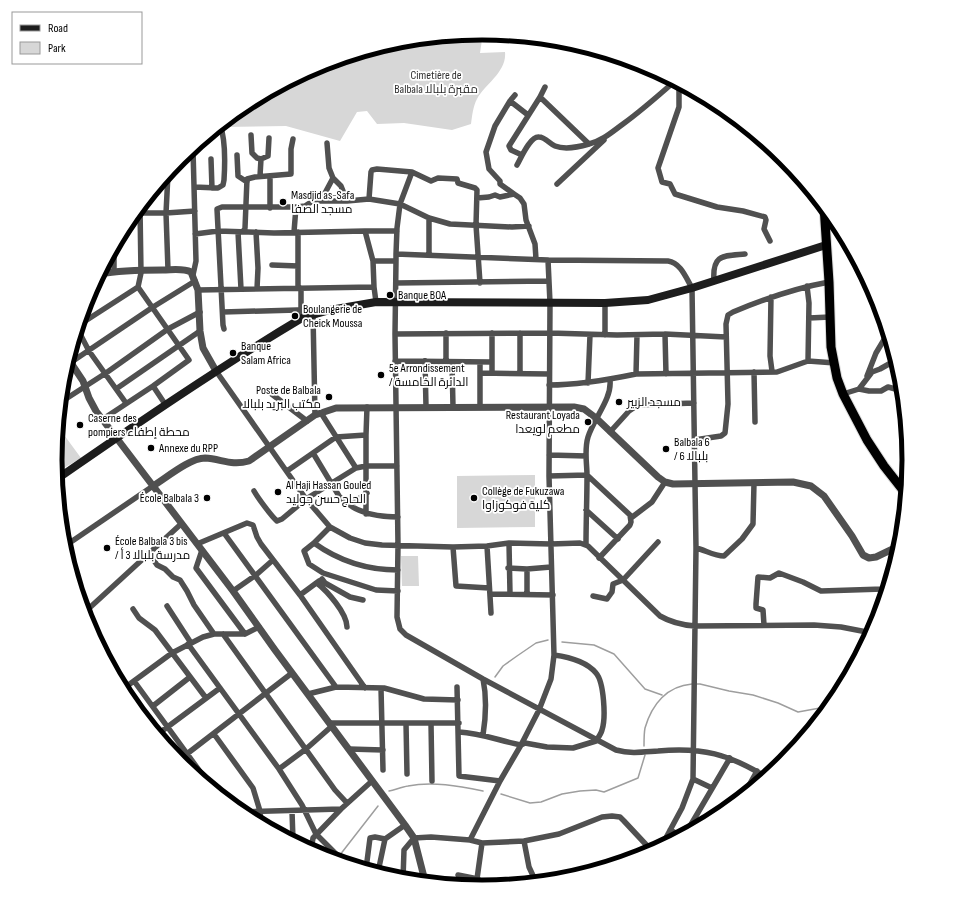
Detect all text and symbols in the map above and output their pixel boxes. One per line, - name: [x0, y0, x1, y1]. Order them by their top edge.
- legend: [12, 12, 142, 64]
- text: Road: [48, 21, 68, 36]
- text: Park: [48, 41, 66, 56]
- park label: Cimetière de Balbala مقبرة بلبالا: [394, 68, 478, 97]
- place label: Masdjid as-Safa مسجد الصفا: [291, 188, 355, 217]
- marker: Masdjid as-Safa مسجد الصفا: [278, 197, 288, 207]
- place label: Banque BOA: [398, 288, 447, 303]
- marker: Banque BOA: [385, 290, 395, 300]
- place label: Boulangerie de Cheick Moussa: [303, 302, 363, 331]
- marker: Boulangerie de Cheick Moussa: [290, 311, 300, 321]
- place label: Banque Salam Africa: [241, 339, 291, 368]
- marker: Banque Salam Africa: [228, 348, 238, 358]
- place label: 5e Arrondissement / الدائرة الخامسة: [389, 361, 469, 390]
- marker: 5e Arrondissement / الدائرة الخامسة: [376, 370, 386, 380]
- place label: Poste de Balbala مكتب البريد بلبالا: [242, 383, 321, 412]
- marker: Poste de Balbala مكتب البريد بلبالا: [324, 392, 334, 402]
- place label: مسجد الزبير: [626, 395, 681, 410]
- marker: مسجد الزبير: [614, 397, 624, 407]
- place label: Restaurant Loyada مطعم لويعدا: [506, 408, 580, 437]
- place label: Caserne des pompiers محطة إطفاء: [88, 411, 190, 440]
- marker: Restaurant Loyada مطعم لويعدا: [583, 417, 593, 427]
- marker: Caserne des pompiers محطة إطفاء: [75, 420, 85, 430]
- place label: Balbala 6 / بلبالا 6: [674, 435, 710, 464]
- place label: Annexe du RPP: [158, 441, 218, 456]
- marker: Annexe du RPP: [146, 443, 156, 453]
- marker: Balbala 6 / بلبالا 6: [661, 444, 671, 454]
- place label: Al Haji Hassan Gouled الحاج حسن جوليد: [285, 478, 371, 507]
- place label: Collège de Fukuzawa كلية فوكوزاوا: [482, 484, 565, 513]
- marker: Al Haji Hassan Gouled الحاج حسن جوليد: [273, 487, 283, 497]
- place label: École Balbala 3: [140, 491, 199, 506]
- marker: École Balbala 3: [202, 493, 212, 503]
- marker: Collège de Fukuzawa كلية فوكوزاوا: [469, 493, 479, 503]
- place label: École Balbala 3 bis / مدرسة بلبالا 3 أ: [115, 534, 190, 563]
- marker: École Balbala 3 bis / مدرسة بلبالا 3 أ: [102, 543, 112, 553]

